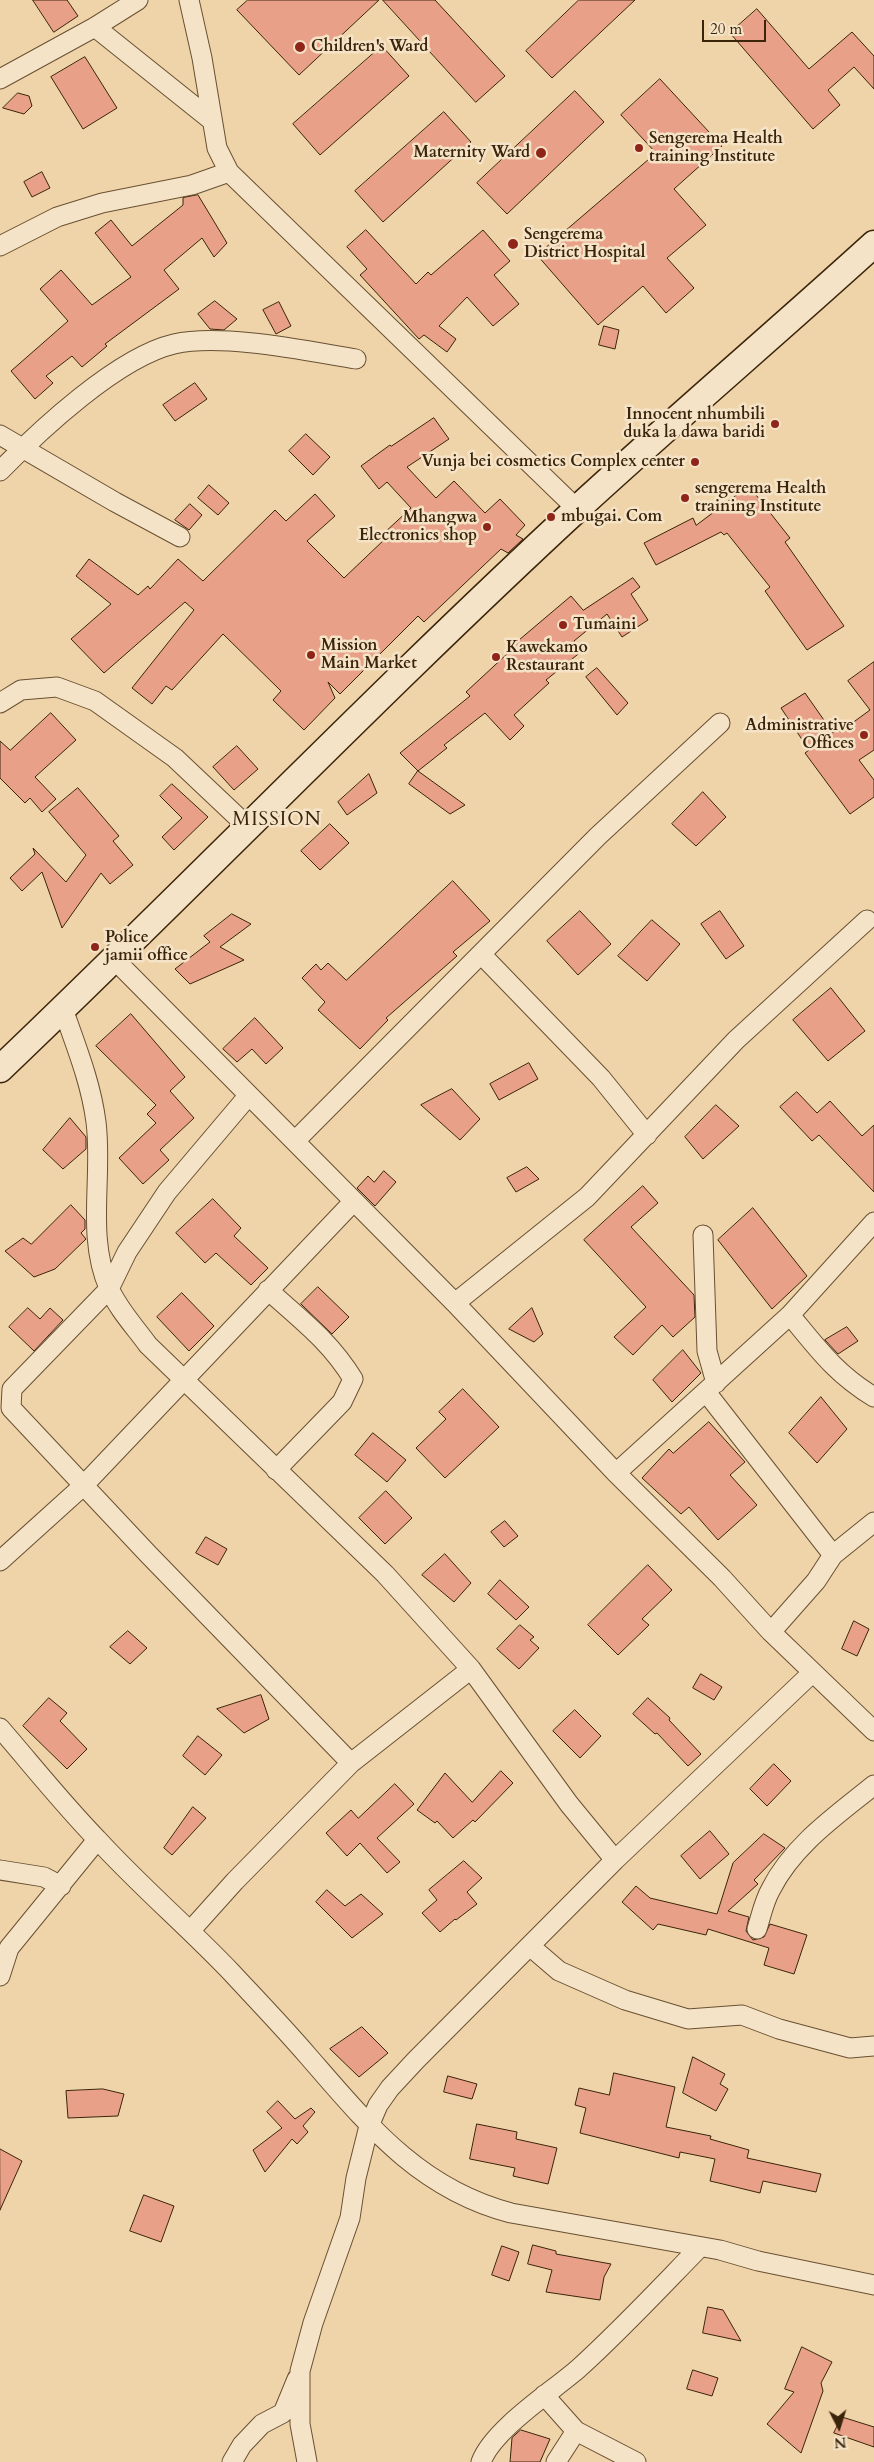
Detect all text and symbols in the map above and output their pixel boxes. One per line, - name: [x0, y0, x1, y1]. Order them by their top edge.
- scale bar: [704, 10, 768, 42]
- text: 20 m: [710, 19, 742, 39]
- place label: Children's Ward: [311, 37, 428, 57]
- marker: Children's Ward: [293, 40, 307, 54]
- place label: Sengerema Health training Institute: [649, 129, 783, 167]
- marker: Sengerema Health training Institute: [633, 142, 645, 154]
- place label: Maternity Ward: [414, 143, 530, 163]
- marker: Maternity Ward: [534, 146, 548, 160]
- place label: Sengerema District Hospital: [524, 225, 645, 263]
- marker: Sengerema District Hospital: [506, 237, 520, 251]
- place label: Innocent nhumbili duka la dawa baridi: [623, 405, 765, 443]
- marker: Innocent nhumbili duka la dawa baridi: [769, 418, 781, 430]
- place label: Vunja bei cosmetics Complex center: [421, 452, 685, 472]
- marker: Vunja bei cosmetics Complex center: [689, 456, 701, 468]
- place label: sengerema Health training Institute: [695, 479, 826, 517]
- marker: sengerema Health training Institute: [679, 492, 691, 504]
- place label: mbugai. Com: [561, 507, 662, 527]
- place label: Mhangwa Electronics shop: [359, 508, 477, 546]
- marker: mbugai. Com: [545, 511, 557, 523]
- marker: Mhangwa Electronics shop: [481, 521, 493, 533]
- place label: Tumaini: [573, 615, 636, 635]
- marker: Tumaini: [557, 619, 569, 631]
- place label: Mission Main Market: [321, 636, 417, 674]
- place label: Kawekamo Restaurant: [506, 638, 588, 676]
- marker: Mission Main Market: [305, 649, 317, 661]
- marker: Kawekamo Restaurant: [490, 651, 502, 663]
- place label: Administrative Offices: [745, 716, 854, 754]
- marker: Administrative Offices: [858, 729, 870, 741]
- district label: MISSION: [231, 810, 323, 832]
- place label: Police jamii office: [105, 928, 188, 966]
- marker: Police jamii office: [89, 941, 101, 953]
- north arrow: [814, 2402, 864, 2452]
- text: N: [833, 2432, 847, 2452]

